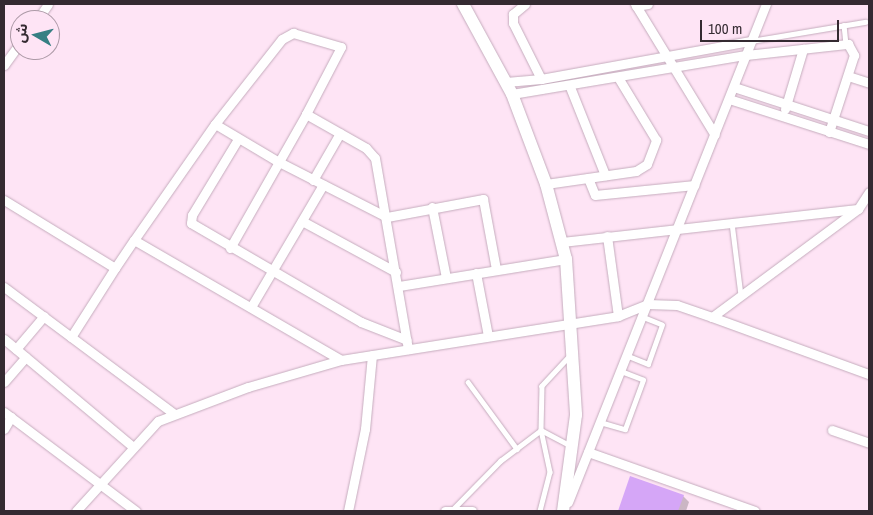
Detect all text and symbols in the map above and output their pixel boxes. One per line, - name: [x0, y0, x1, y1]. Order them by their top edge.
- north arrow: [10, 10, 60, 60]
- scale bar: [703, 10, 842, 42]
- text: 100 m: [708, 18, 742, 39]
- text: ش: [11, 22, 31, 44]

